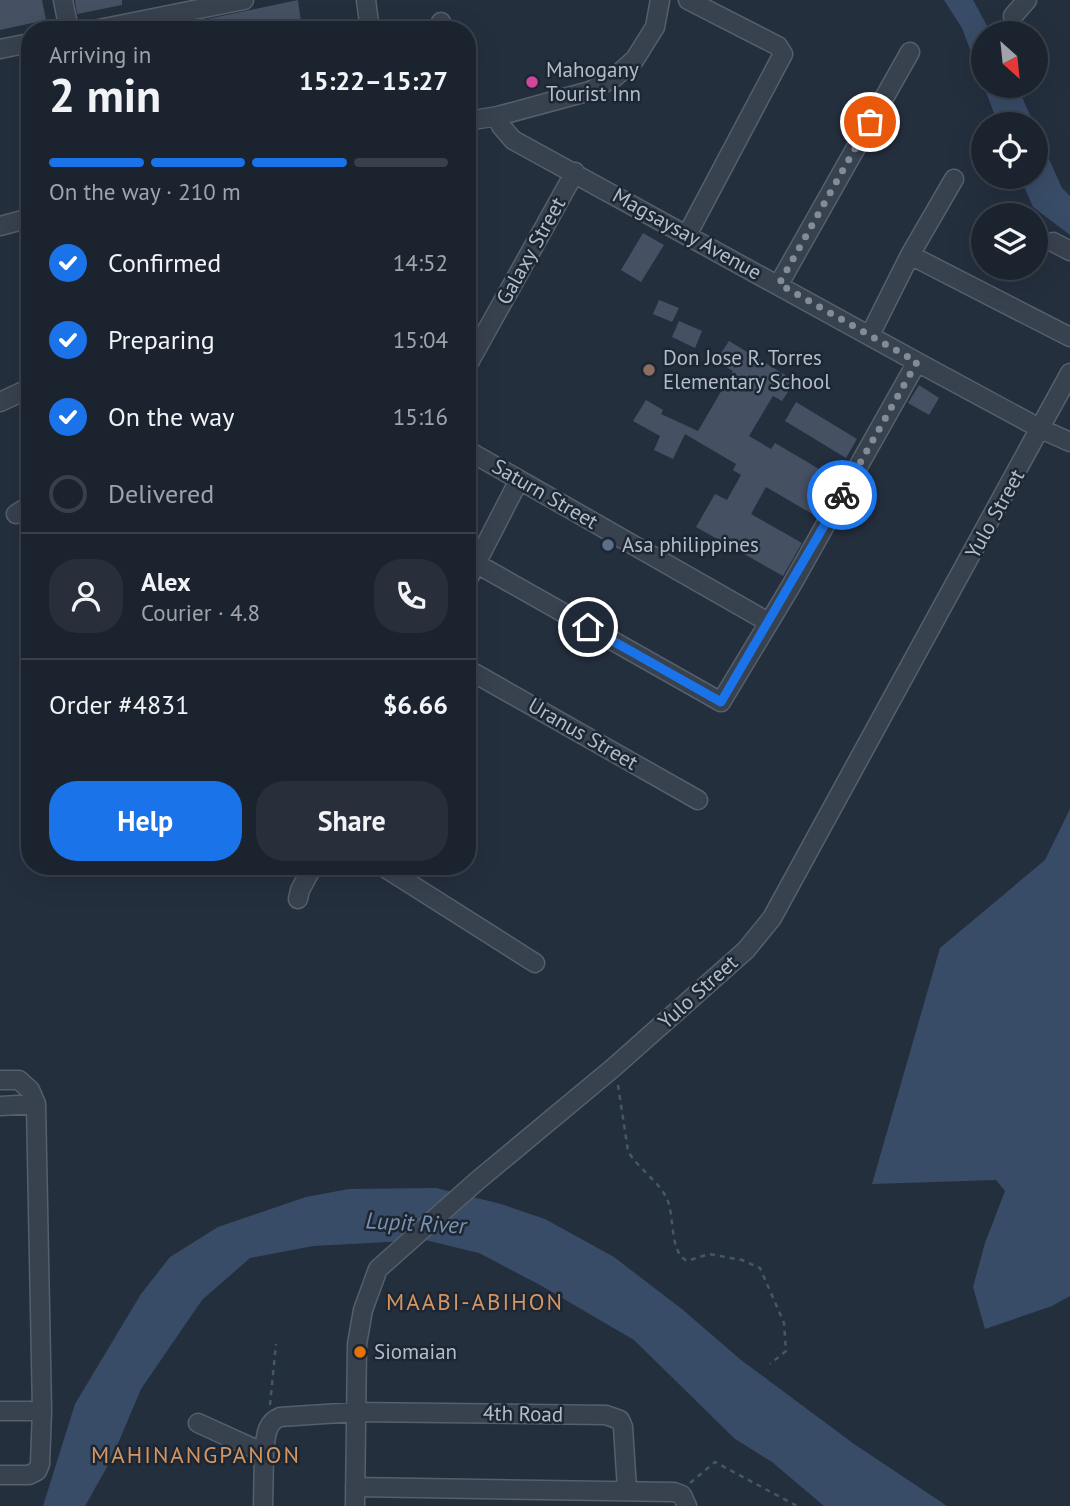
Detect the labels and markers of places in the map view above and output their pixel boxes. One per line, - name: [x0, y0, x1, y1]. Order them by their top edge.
- place label: Mahogany Tourist Inn: [546, 56, 641, 107]
- marker: Mahogany Tourist Inn: [524, 74, 540, 90]
- pin: [840, 92, 900, 152]
- place label: Don Jose R. Torres Elementary School: [663, 344, 830, 395]
- marker: Don Jose R. Torres Elementary School: [641, 362, 657, 378]
- place label: Asa philippines: [622, 531, 759, 558]
- marker: Asa philippines: [600, 537, 616, 553]
- pin: [558, 597, 618, 657]
- place label: Siomaian: [374, 1338, 457, 1365]
- marker: Siomaian: [352, 1344, 368, 1360]

